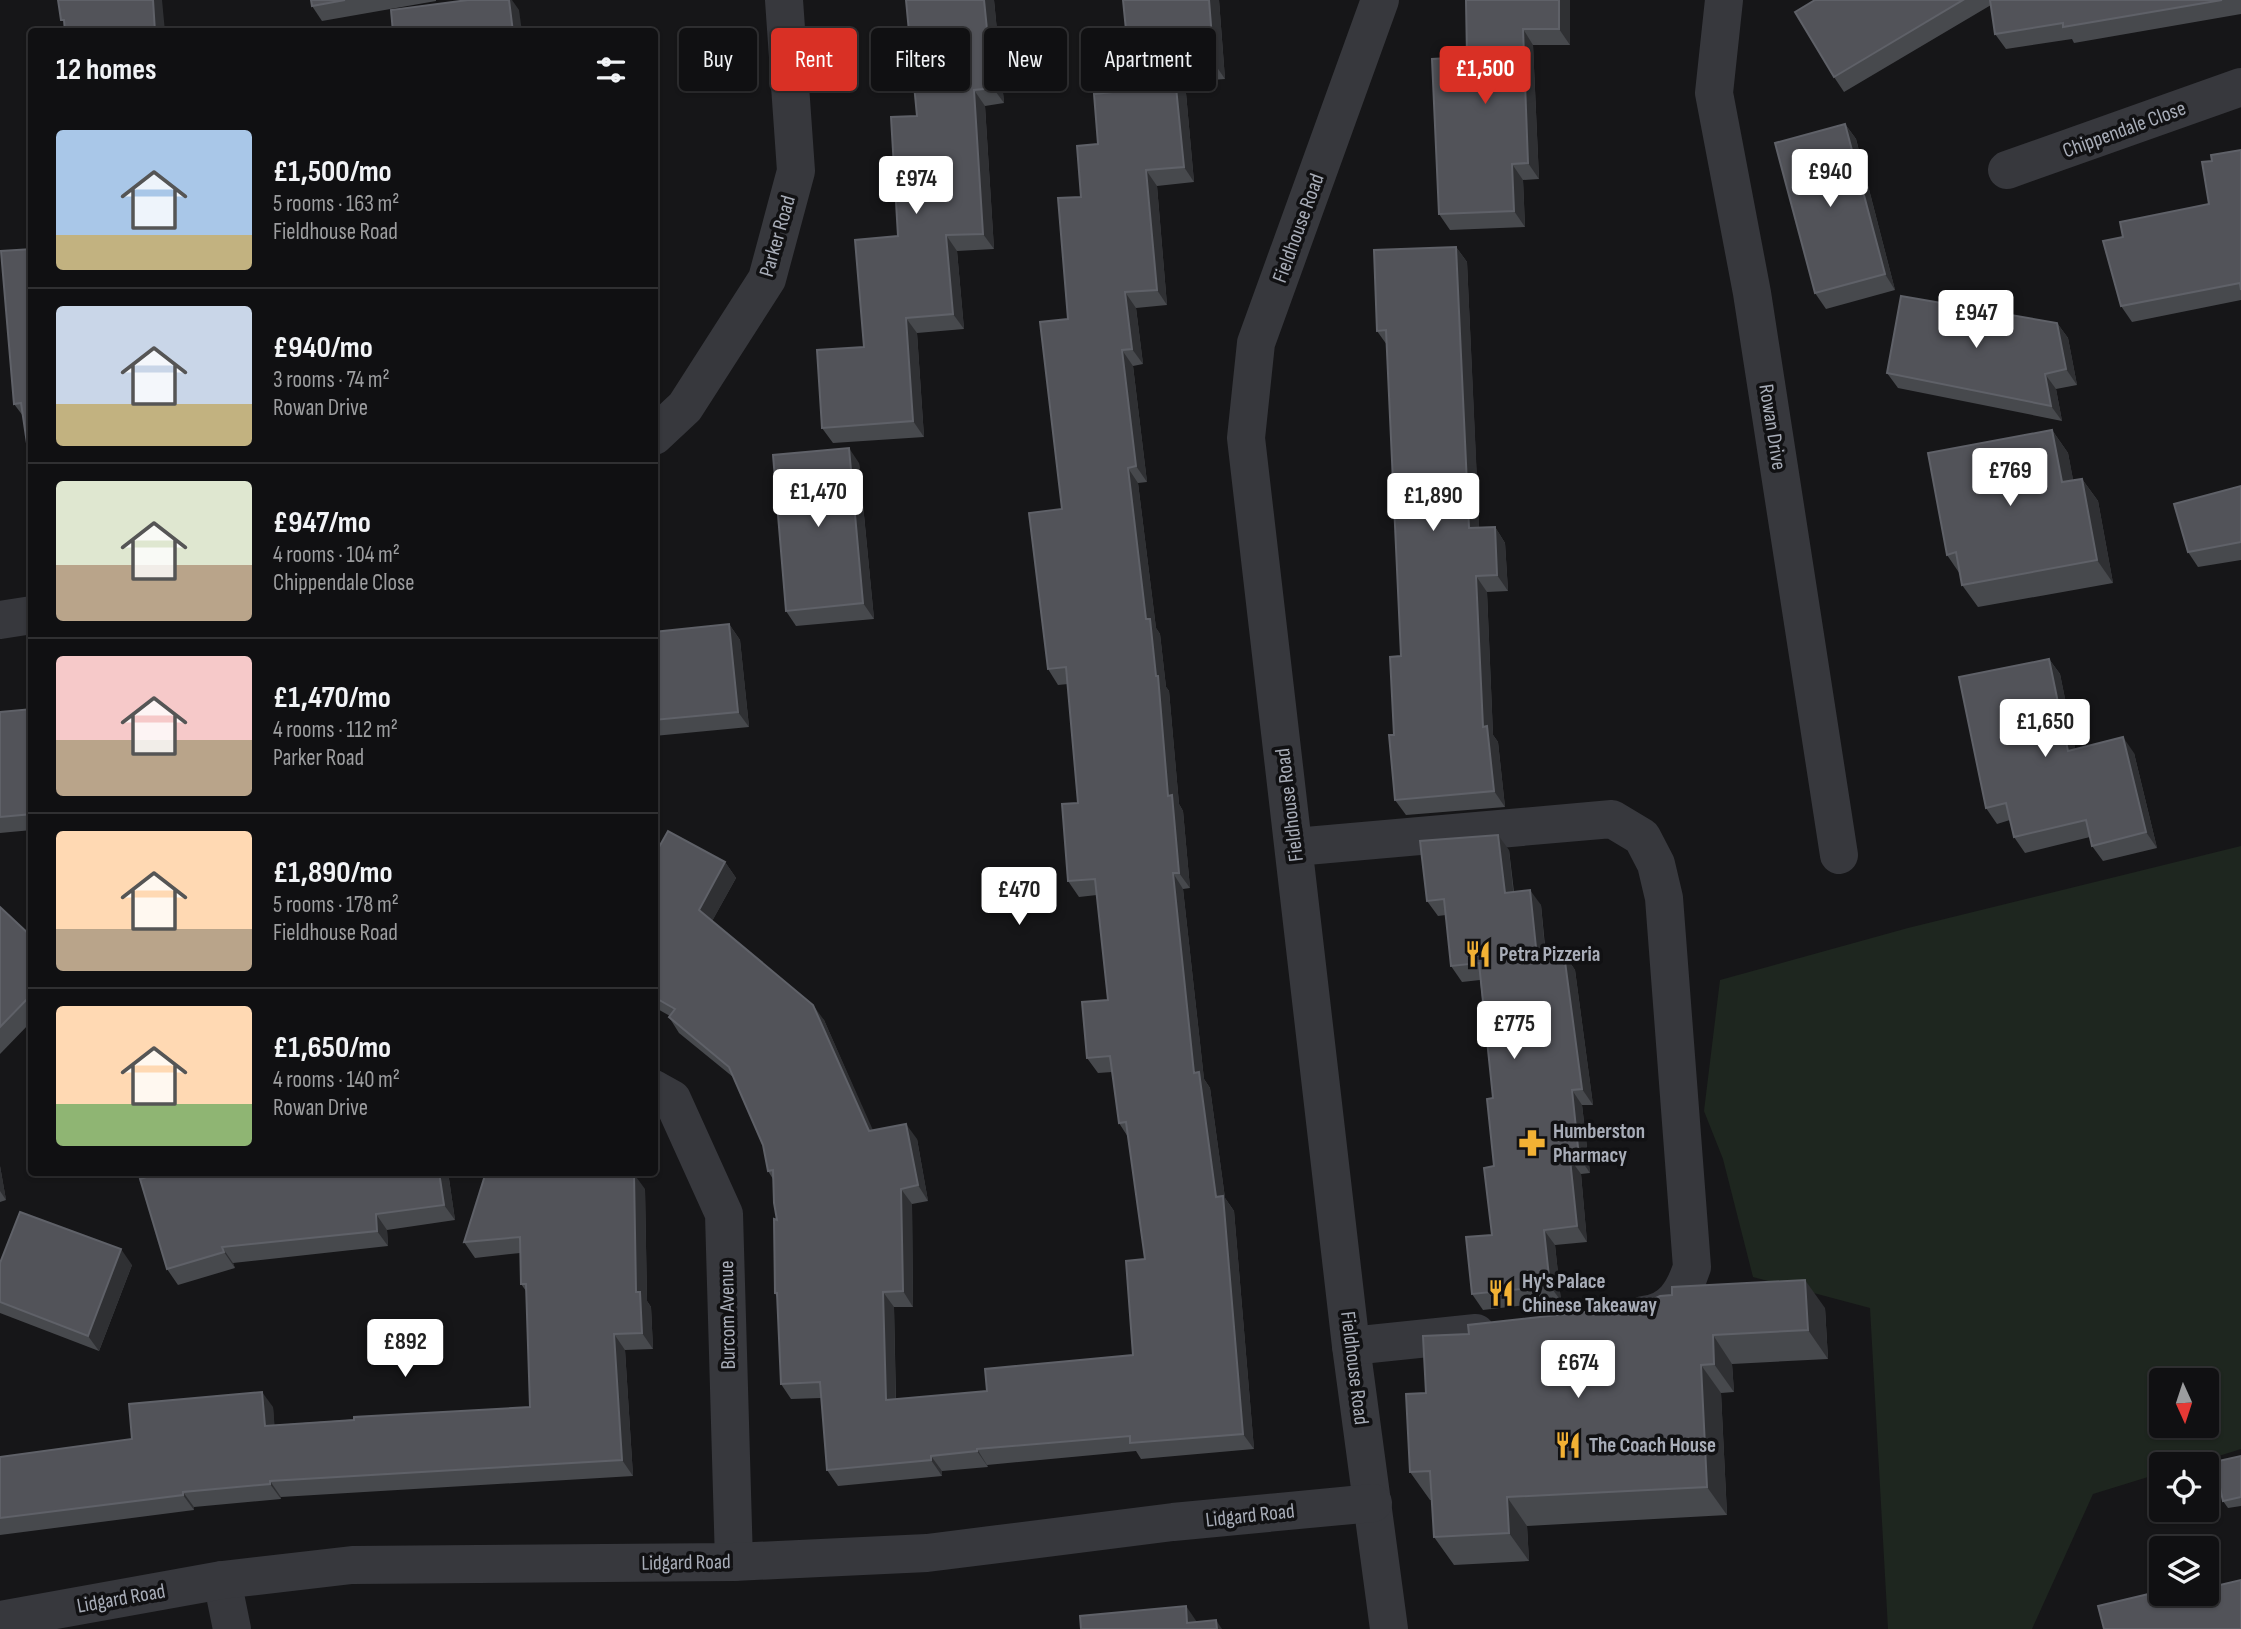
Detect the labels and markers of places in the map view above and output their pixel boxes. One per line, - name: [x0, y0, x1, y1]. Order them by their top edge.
- pin: £1,500: [1428, 46, 1542, 106]
- pin: £940: [1789, 150, 1871, 209]
- pin: £974: [875, 156, 957, 216]
- pin: £947: [1935, 290, 2017, 350]
- pin: £769: [1969, 448, 2051, 508]
- pin: £1,470: [761, 470, 875, 529]
- pin: £1,890: [1376, 474, 1490, 533]
- pin: £1,650: [1988, 700, 2102, 759]
- pin: £470: [978, 867, 1060, 927]
- restaurant icon: Petra Pizzeria: [1463, 939, 1493, 969]
- place label: Petra Pizzeria: [1499, 942, 1600, 967]
- pin: £775: [1473, 1002, 1555, 1061]
- place label: Humberston Pharmacy: [1553, 1119, 1645, 1168]
- pharmacy icon: Humberston Pharmacy: [1517, 1128, 1547, 1158]
- place label: Hy's Palace Chinese Takeaway: [1522, 1269, 1657, 1318]
- restaurant icon: Hy's Palace Chinese Takeaway: [1486, 1278, 1516, 1308]
- pin: £892: [364, 1320, 446, 1379]
- pin: £674: [1537, 1340, 1619, 1400]
- restaurant icon: The Coach House: [1553, 1430, 1583, 1460]
- place label: The Coach House: [1589, 1433, 1716, 1458]

